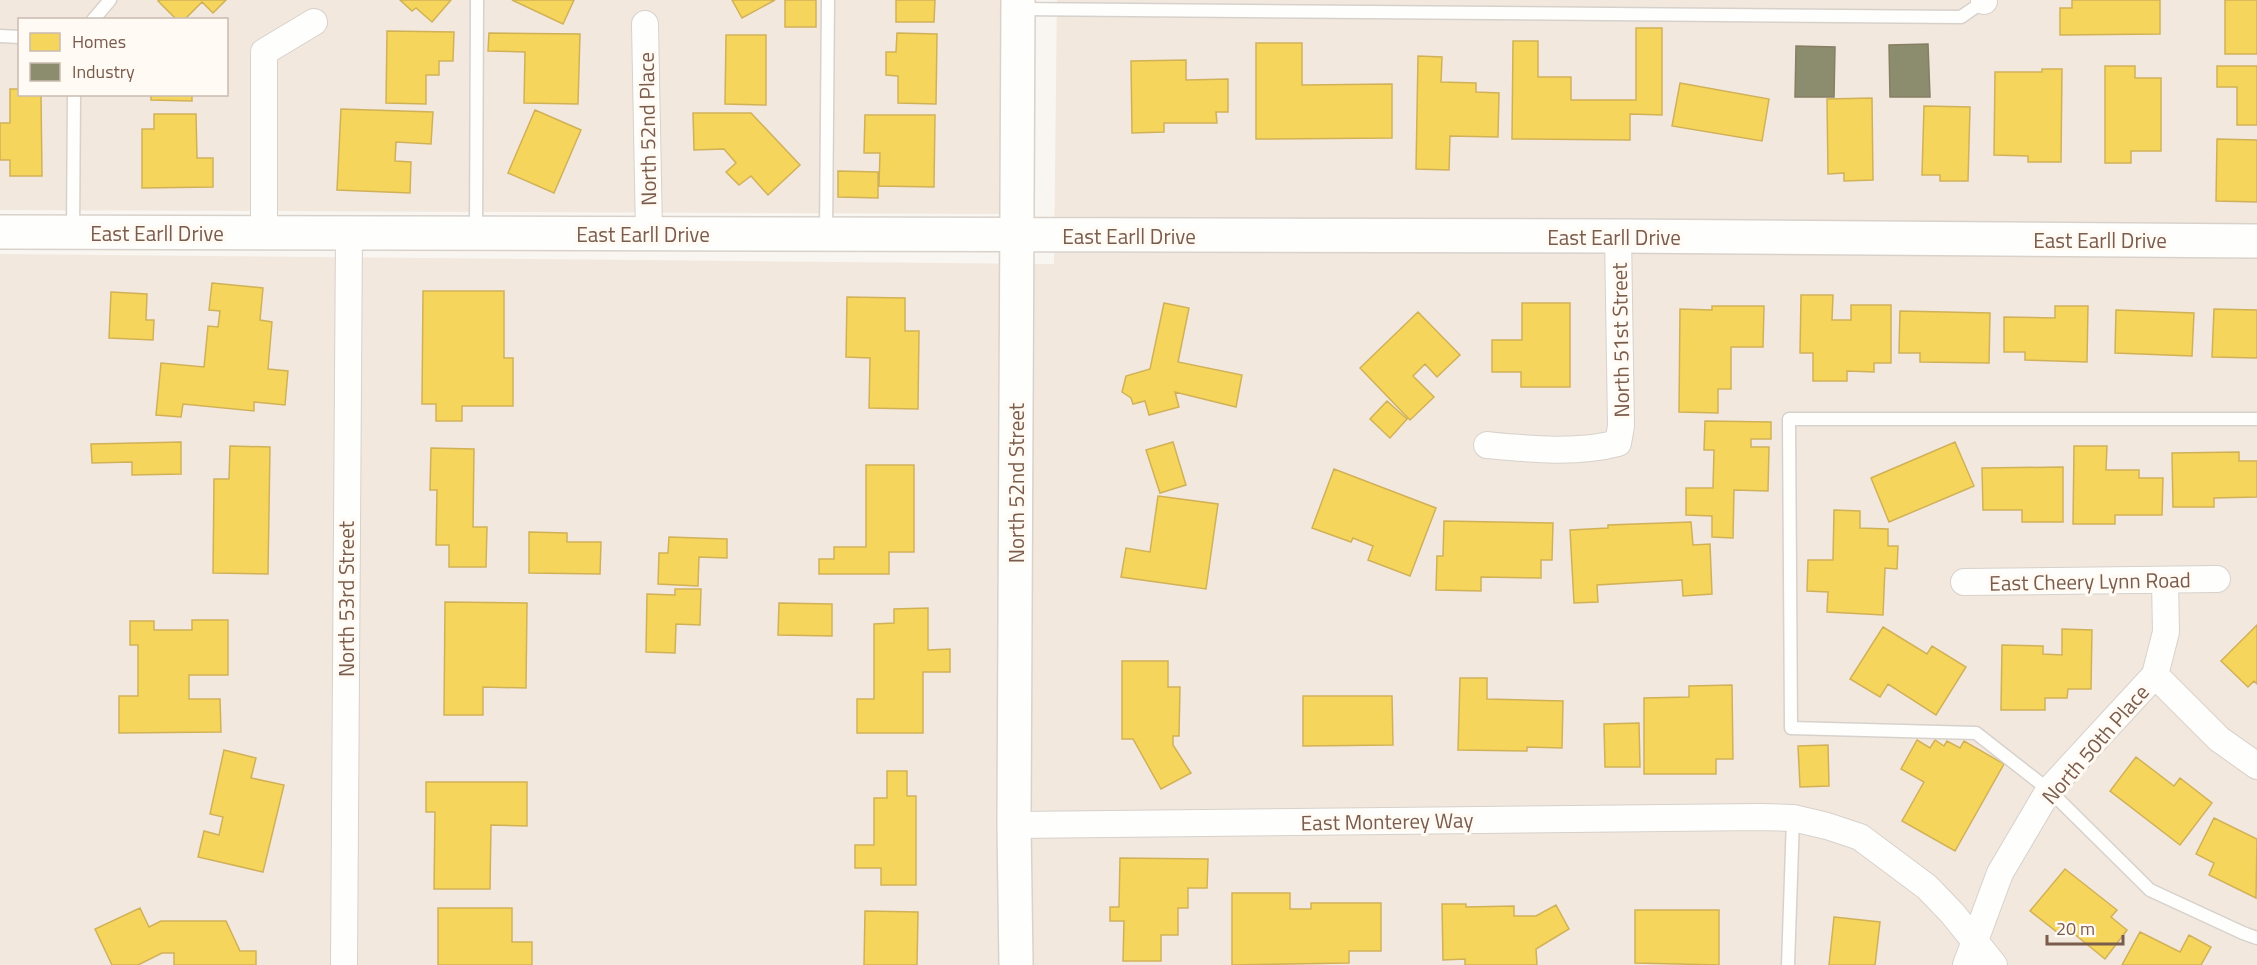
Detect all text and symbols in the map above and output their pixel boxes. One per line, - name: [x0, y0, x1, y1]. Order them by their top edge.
- legend: [18, 18, 228, 96]
- text: Homes: [72, 28, 126, 55]
- street label: North 52nd Place: [630, 52, 664, 206]
- text: Industry: [72, 58, 135, 85]
- street label: East Earll Drive: [90, 217, 224, 249]
- street label: East Earll Drive: [576, 218, 710, 250]
- street label: East Earll Drive: [1062, 220, 1196, 252]
- street label: East Earll Drive: [1547, 221, 1681, 253]
- street label: East Earll Drive: [2033, 224, 2167, 256]
- street label: North 51st Street: [1603, 262, 1637, 418]
- street label: North 52nd Street: [1000, 402, 1032, 563]
- street label: North 53rd Street: [330, 520, 362, 677]
- street label: East Cheery Lynn Road: [1989, 563, 2191, 599]
- street label: North 50th Place: [2034, 677, 2156, 811]
- street label: East Monterey Way: [1300, 803, 1474, 839]
- scale bar: [2047, 908, 2124, 946]
- text: 20 m: [2056, 915, 2095, 942]

